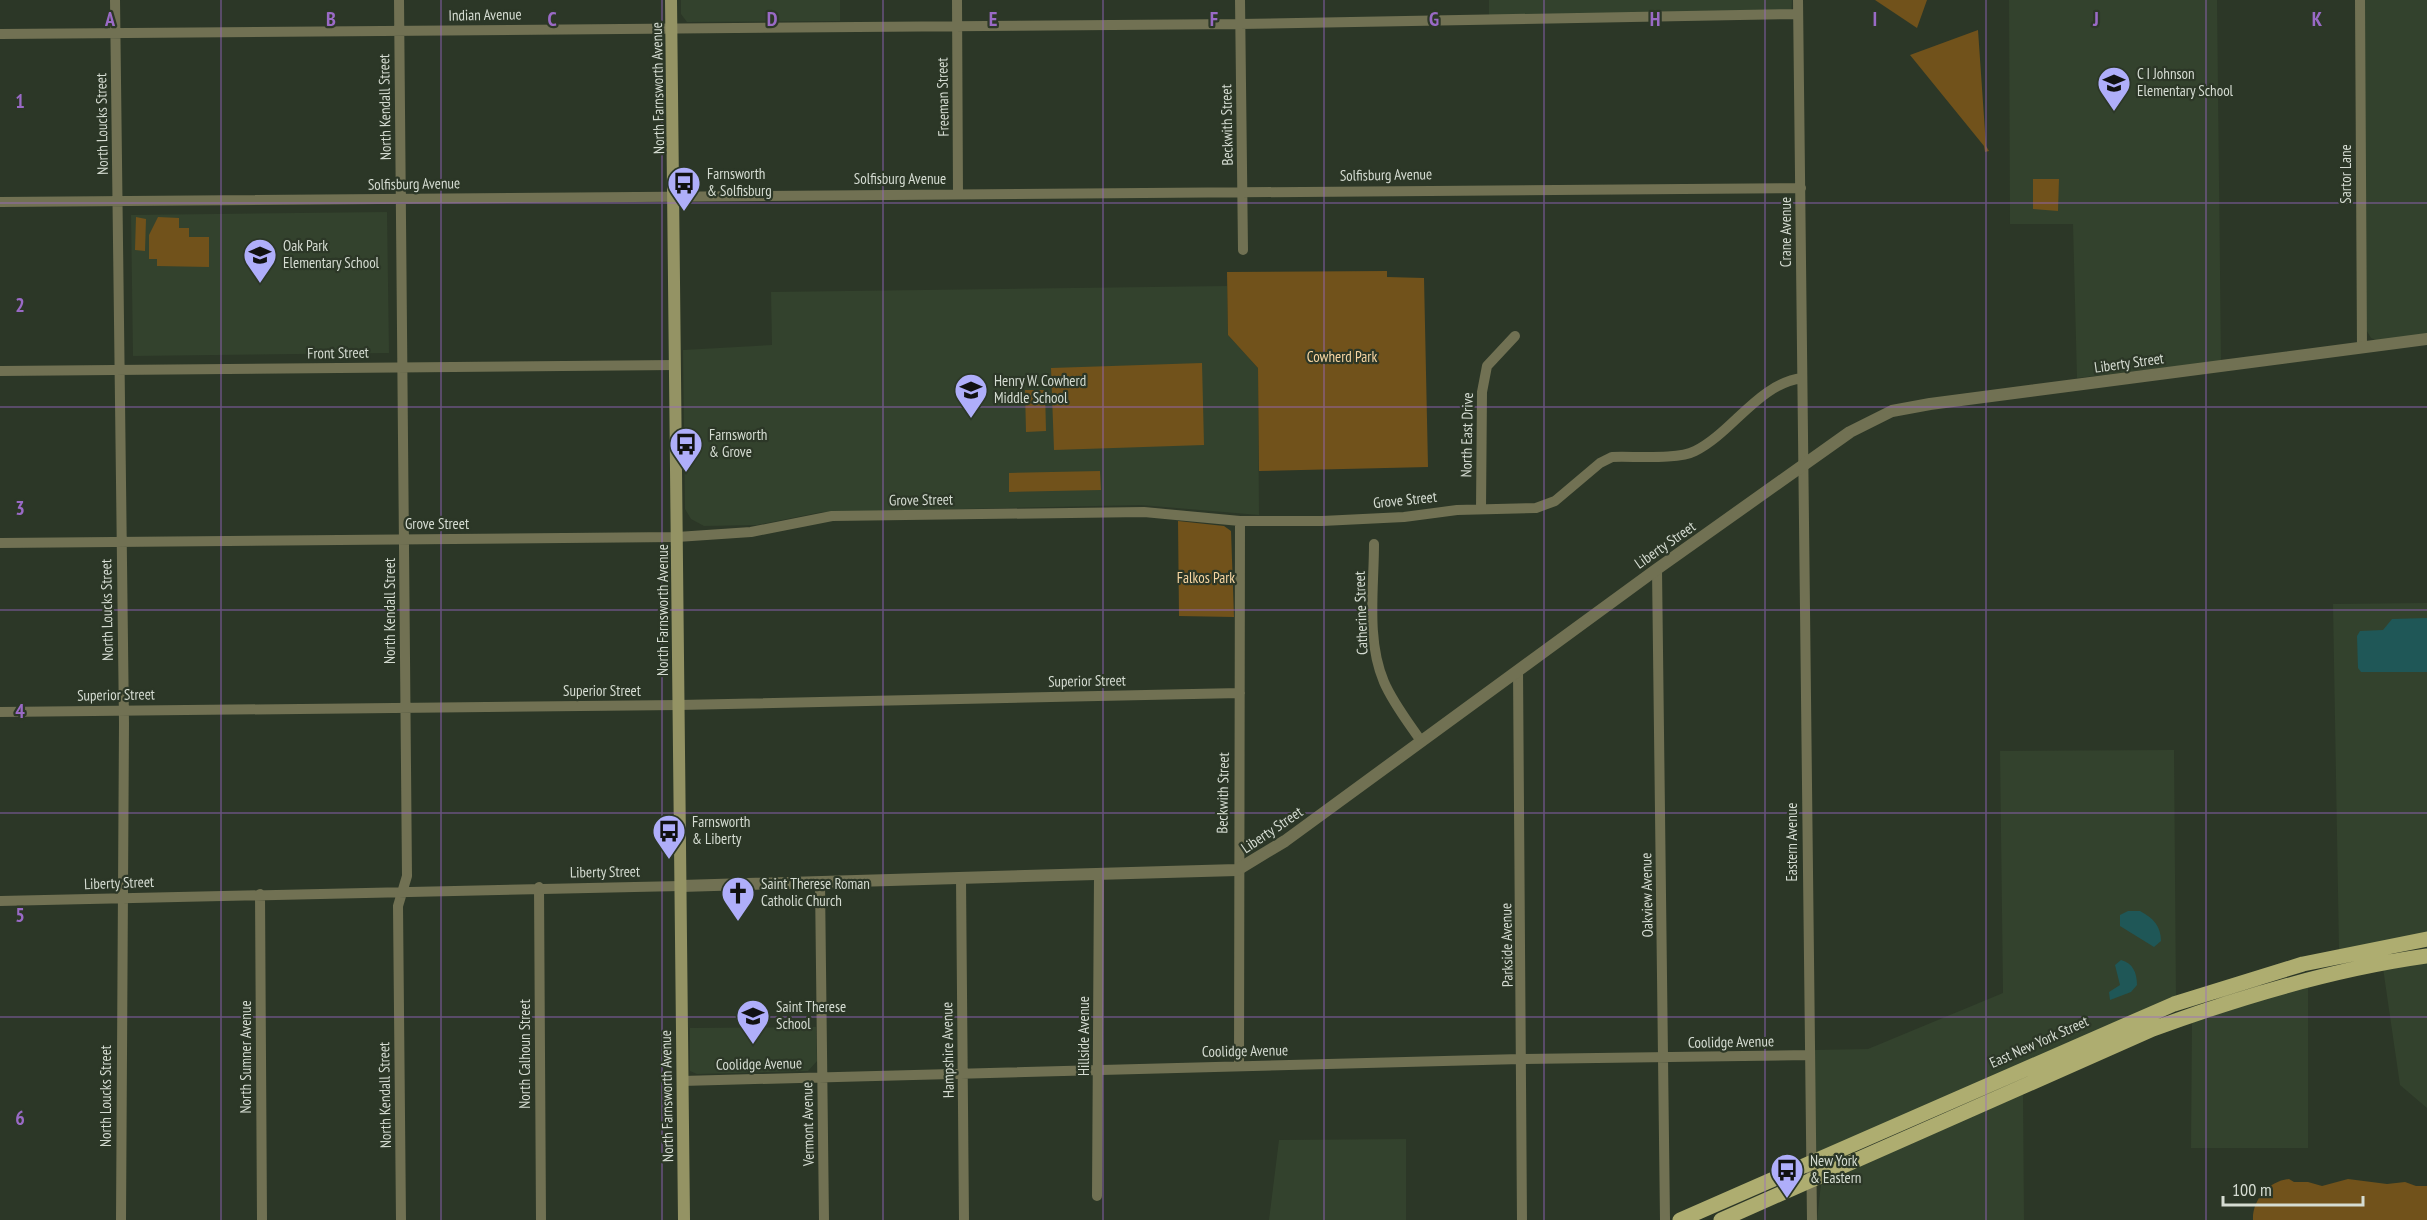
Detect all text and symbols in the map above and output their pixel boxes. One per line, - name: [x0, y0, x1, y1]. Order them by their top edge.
- street label: Indian Avenue: [448, 4, 522, 25]
- text: A: [104, 6, 116, 32]
- text: B: [326, 6, 336, 32]
- text: C: [547, 6, 557, 32]
- text: D: [767, 6, 778, 32]
- text: E: [989, 6, 997, 32]
- text: F: [1210, 6, 1218, 32]
- text: G: [1429, 6, 1439, 32]
- text: H: [1650, 6, 1660, 32]
- text: I: [1873, 6, 1877, 32]
- text: J: [2092, 6, 2099, 32]
- text: K: [2312, 6, 2323, 32]
- street label: North Farnsworth Avenue: [647, 22, 668, 154]
- street label: North Kendall Street: [374, 54, 395, 160]
- street label: Freeman Street: [932, 57, 953, 137]
- place label: C I Johnson Elementary School: [2137, 64, 2234, 100]
- school or university icon: C I Johnson Elementary School: [2096, 65, 2132, 112]
- street label: North Loucks Street: [91, 73, 112, 175]
- street label: Beckwith Street: [1216, 84, 1237, 166]
- text: 1: [15, 88, 25, 114]
- street label: Sartor Lane: [2336, 144, 2355, 204]
- place label: Farnsworth & Solfisburg: [707, 164, 772, 200]
- street label: Solfisburg Avenue: [1340, 164, 1432, 185]
- bus stop icon: Farnsworth & Solfisburg: [666, 165, 702, 212]
- street label: Solfisburg Avenue: [854, 169, 946, 188]
- street label: Solfisburg Avenue: [368, 173, 460, 194]
- street label: Crane Avenue: [1776, 197, 1795, 267]
- place label: Oak Park Elementary School: [283, 236, 380, 272]
- school or university icon: Oak Park Elementary School: [242, 237, 278, 284]
- text: 2: [15, 292, 25, 318]
- street label: Front Street: [307, 342, 369, 363]
- park label: Cowherd Park: [1307, 347, 1377, 366]
- street label: Liberty Street: [2093, 348, 2165, 377]
- place label: Henry W. Cowherd Middle School: [994, 371, 1086, 407]
- school or university icon: Henry W. Cowherd Middle School: [953, 372, 989, 419]
- street label: North East Drive: [1456, 392, 1477, 478]
- place label: Farnsworth & Grove: [709, 425, 767, 461]
- bus stop icon: Farnsworth & Grove: [668, 426, 704, 473]
- street label: Grove Street: [1372, 487, 1438, 512]
- street label: Grove Street: [889, 489, 953, 510]
- text: 3: [15, 495, 25, 521]
- street label: Grove Street: [405, 514, 469, 533]
- street label: Liberty Street: [1631, 517, 1699, 572]
- street label: North Farnsworth Avenue: [653, 544, 672, 676]
- street label: North Kendall Street: [380, 558, 399, 664]
- street label: North Loucks Street: [96, 559, 117, 661]
- park label: Falkos Park: [1177, 568, 1235, 587]
- street label: Catherine Street: [1350, 571, 1371, 655]
- street label: Superior Street: [1048, 670, 1126, 691]
- street label: Superior Street: [563, 681, 641, 700]
- street label: Superior Street: [77, 684, 155, 705]
- text: 4: [15, 698, 25, 724]
- street label: Beckwith Street: [1212, 752, 1233, 834]
- street label: Liberty Street: [1237, 802, 1306, 857]
- street label: Eastern Avenue: [1782, 802, 1801, 882]
- place label: Farnsworth & Liberty: [692, 812, 750, 848]
- bus stop icon: Farnsworth & Liberty: [651, 813, 687, 860]
- street label: Oakview Avenue: [1636, 853, 1657, 937]
- street label: Liberty Street: [570, 861, 640, 882]
- street label: Liberty Street: [84, 872, 154, 893]
- place label: Saint Therese Roman Catholic Church: [761, 874, 870, 910]
- church icon: Saint Therese Roman Catholic Church: [720, 875, 756, 922]
- text: 5: [15, 902, 25, 928]
- street label: Parkside Avenue: [1496, 903, 1517, 987]
- street label: Hillside Avenue: [1074, 996, 1093, 1076]
- place label: Saint Therese School: [776, 997, 846, 1033]
- school or university icon: Saint Therese School: [735, 998, 771, 1045]
- street label: North Calhoun Street: [515, 999, 534, 1109]
- street label: North Sumner Avenue: [236, 1000, 255, 1114]
- street label: Hampshire Avenue: [937, 1002, 958, 1098]
- street label: East New York Street: [1986, 1011, 2091, 1072]
- street label: North Farnsworth Avenue: [656, 1030, 677, 1162]
- street label: Coolidge Avenue: [1688, 1031, 1774, 1052]
- street label: Coolidge Avenue: [1202, 1040, 1288, 1061]
- street label: North Kendall Street: [374, 1042, 395, 1148]
- street label: North Loucks Street: [96, 1045, 115, 1147]
- street label: Coolidge Avenue: [716, 1053, 802, 1074]
- street label: Vermont Avenue: [797, 1082, 818, 1167]
- text: 6: [15, 1105, 25, 1131]
- place label: New York & Eastern: [1810, 1151, 1861, 1187]
- bus stop icon: New York & Eastern: [1769, 1152, 1805, 1199]
- scale bar: [2223, 1169, 2362, 1207]
- text: 100 m: [2232, 1178, 2272, 1201]

